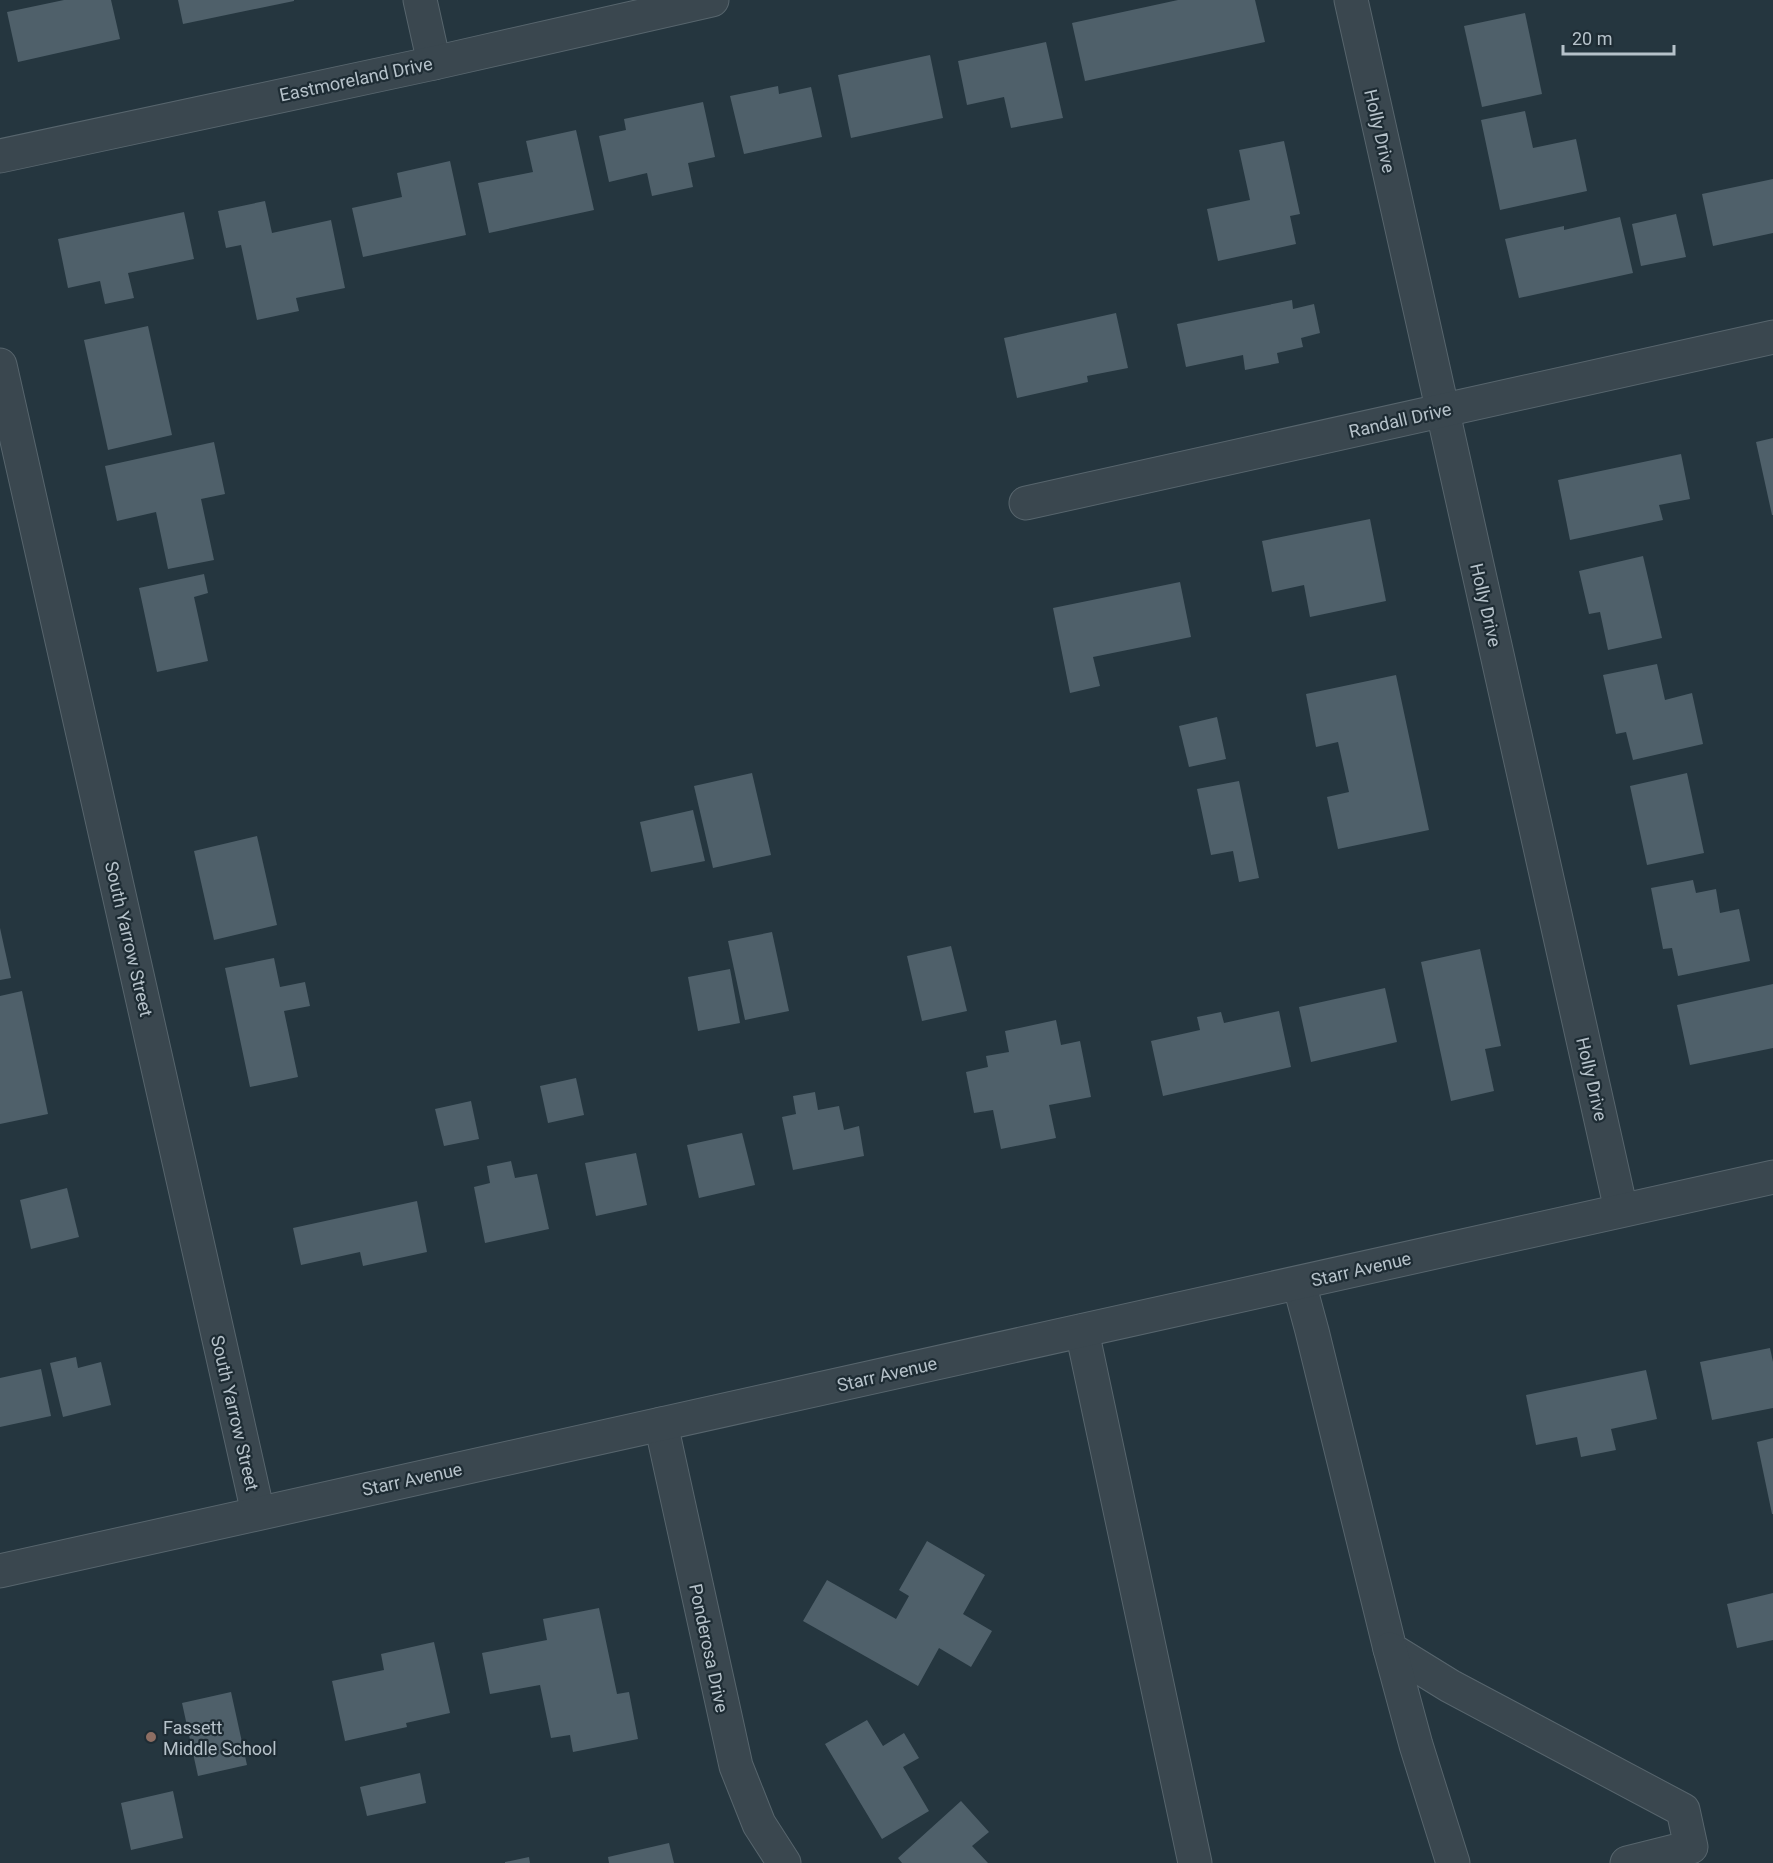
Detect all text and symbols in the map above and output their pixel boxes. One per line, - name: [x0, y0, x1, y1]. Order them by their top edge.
- scale bar: [1563, 18, 1674, 56]
- text: 20 m: [1572, 28, 1612, 49]
- street label: Eastmoreland Drive: [278, 53, 434, 105]
- street label: Holly Drive: [1360, 87, 1400, 175]
- street label: Randall Drive: [1347, 398, 1453, 442]
- street label: Holly Drive: [1466, 561, 1506, 649]
- street label: South Yarrow Street: [101, 859, 157, 1019]
- street label: Holly Drive: [1572, 1035, 1612, 1123]
- street label: Starr Avenue: [1309, 1247, 1413, 1291]
- street label: South Yarrow Street: [207, 1333, 263, 1493]
- street label: Starr Avenue: [835, 1352, 939, 1396]
- street label: Starr Avenue: [360, 1458, 464, 1500]
- street label: Ponderosa Drive: [685, 1582, 733, 1714]
- place label: Fassett Middle School: [163, 1717, 277, 1759]
- marker: Fassett Middle School: [144, 1730, 158, 1744]

